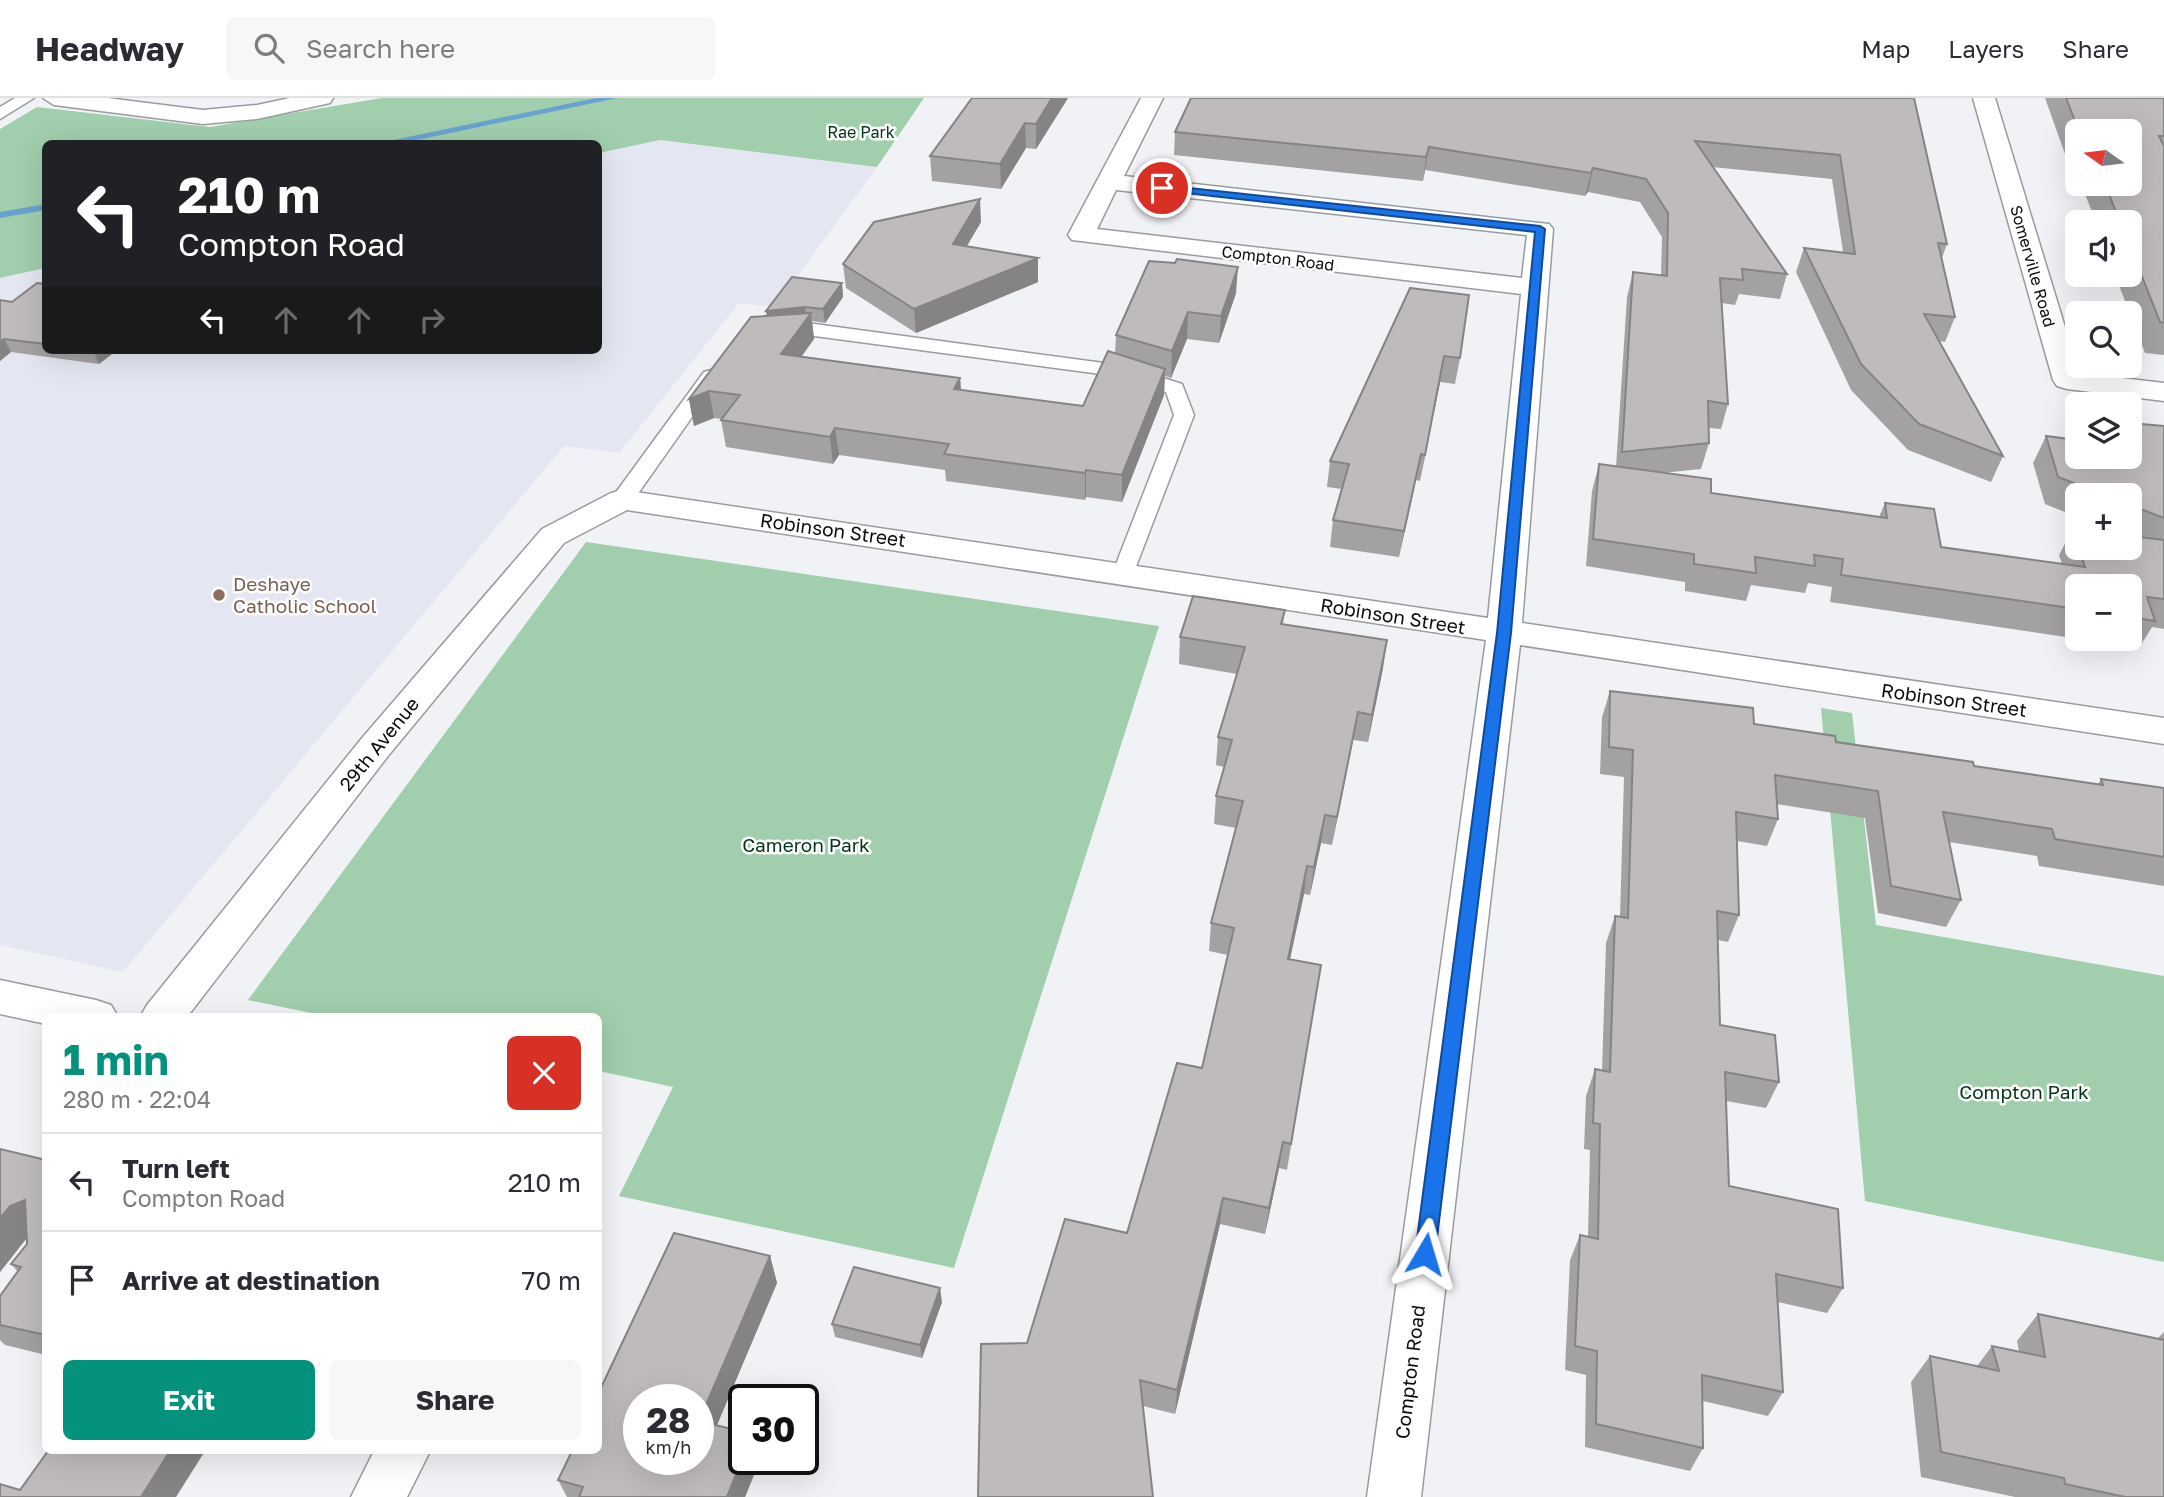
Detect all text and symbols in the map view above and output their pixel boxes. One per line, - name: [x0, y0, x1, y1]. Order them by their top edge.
- search box: [226, 17, 716, 80]
- text: Headway: [35, 29, 184, 68]
- icon: search: [250, 29, 288, 67]
- text: Search here: [306, 33, 455, 64]
- text: Map: [1861, 34, 1910, 63]
- text: Layers: [1948, 34, 2024, 63]
- text: Share: [2062, 34, 2129, 63]
- north arrow: [2065, 119, 2142, 196]
- map controls: [2065, 119, 2142, 651]
- park label: Rae Park: [827, 122, 895, 142]
- pin: [1132, 158, 1192, 218]
- text: 210 m: [178, 165, 320, 224]
- icon: left: [63, 168, 154, 259]
- icon: arrive: [1143, 169, 1181, 207]
- street label: Somerville Road: [2006, 203, 2060, 329]
- button: sound: [2065, 210, 2142, 287]
- text: Compton Road: [178, 225, 405, 263]
- street label: Compton Road: [1220, 241, 1336, 275]
- icon: left: [194, 301, 232, 339]
- icon: ahead: [267, 301, 305, 339]
- icon: ahead: [340, 301, 378, 339]
- icon: right: [413, 301, 451, 339]
- button: search: [2065, 301, 2142, 378]
- button: layers: [2065, 392, 2142, 469]
- button: +: [2065, 483, 2142, 560]
- street label: Robinson Street: [759, 508, 907, 551]
- place label: Deshaye Catholic School: [233, 572, 377, 617]
- button: −: [2065, 574, 2142, 651]
- marker: Deshaye Catholic School: [211, 587, 227, 603]
- street label: Robinson Street: [1319, 593, 1467, 638]
- street label: Robinson Street: [1880, 678, 2028, 721]
- street label: 29th Avenue: [334, 692, 423, 795]
- park label: Cameron Park: [742, 833, 870, 856]
- text: 1 min: [63, 1034, 169, 1084]
- button: close: [507, 1036, 581, 1110]
- park label: Compton Park: [1959, 1080, 2089, 1103]
- text: 280 m · 22:04: [63, 1085, 211, 1113]
- text: Turn left: [122, 1153, 230, 1184]
- icon: left: [63, 1163, 101, 1201]
- text: 210 m: [508, 1167, 581, 1198]
- text: Compton Road: [122, 1184, 285, 1212]
- position arrow: [1388, 1217, 1462, 1291]
- icon: arrive: [63, 1261, 101, 1299]
- text: Arrive at destination: [122, 1265, 380, 1296]
- text: 70 m: [522, 1265, 581, 1296]
- street label: Compton Road: [1390, 1304, 1429, 1440]
- button: Exit: [63, 1360, 315, 1440]
- button: Share: [329, 1360, 581, 1440]
- speed limit sign: 30: [728, 1384, 819, 1475]
- text: 28: [647, 1399, 690, 1441]
- text: km/h: [646, 1436, 691, 1458]

